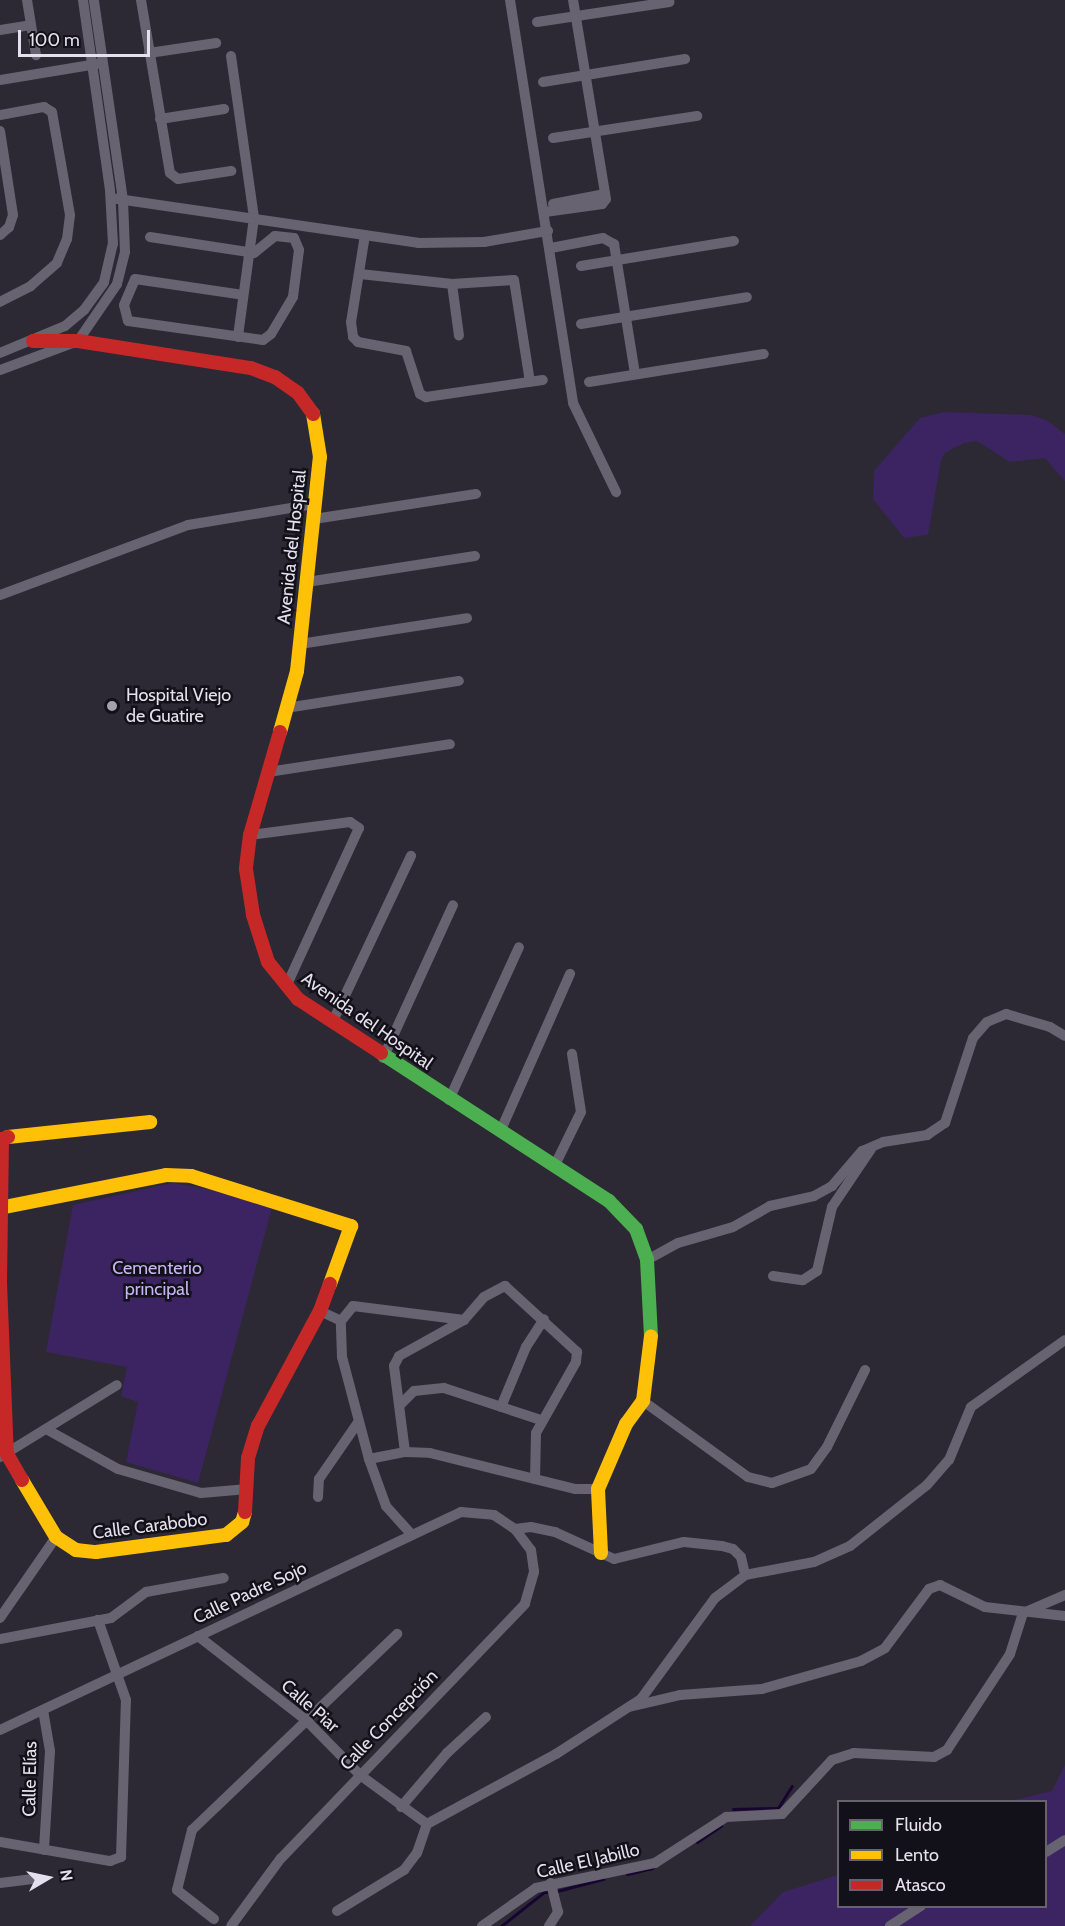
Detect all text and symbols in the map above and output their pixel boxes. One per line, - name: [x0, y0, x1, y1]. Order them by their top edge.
- scale bar: [21, 18, 153, 56]
- text: 100 m: [29, 29, 80, 51]
- street label: Avenida del Hospital: [273, 469, 311, 625]
- place label: Hospital Viejo de Guatire: [126, 685, 231, 728]
- marker: Hospital Viejo de Guatire: [103, 697, 121, 715]
- street label: Avenida del Hospital: [297, 968, 437, 1074]
- park label: Cementerio principal: [112, 1258, 202, 1300]
- street label: Calle Carabobo: [92, 1508, 208, 1544]
- street label: Calle Padre Sojo: [190, 1557, 310, 1629]
- street label: Calle Concepción: [336, 1665, 442, 1775]
- street label: Calle Piar: [277, 1675, 343, 1737]
- street label: Calle Elías: [19, 1741, 41, 1817]
- legend: [837, 1800, 1047, 1908]
- text: Fluido: [895, 1814, 942, 1836]
- street label: Calle El Jabillo: [534, 1839, 642, 1883]
- text: Lento: [895, 1844, 939, 1866]
- north arrow: [18, 1848, 78, 1908]
- text: N: [56, 1868, 77, 1882]
- text: Atasco: [895, 1874, 946, 1896]

